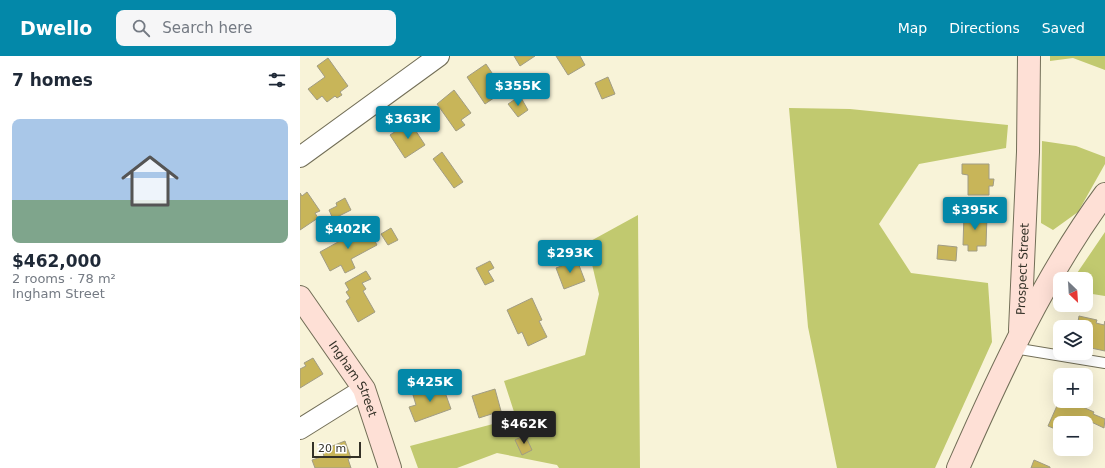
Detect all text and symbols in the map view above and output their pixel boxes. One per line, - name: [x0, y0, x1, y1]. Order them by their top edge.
- search box: [116, 10, 396, 46]
- text: Dwello: [20, 17, 92, 39]
- icon: search: [130, 17, 152, 39]
- text: Search here: [162, 19, 252, 37]
- text: Map: [898, 20, 927, 36]
- text: Directions: [949, 20, 1020, 36]
- text: Saved: [1042, 20, 1085, 36]
- icon: filters: [266, 69, 288, 91]
- text: 7 homes: [12, 70, 93, 90]
- pin: $355K: [490, 73, 546, 107]
- text: $355K: [495, 78, 541, 93]
- pin: $363K: [380, 106, 436, 140]
- text: $363K: [385, 111, 431, 126]
- icon: home: [114, 145, 186, 217]
- pin: $395K: [947, 197, 1003, 231]
- text: $395K: [952, 202, 998, 217]
- pin: $402K: [320, 216, 376, 250]
- text: $402K: [325, 221, 371, 236]
- street label: Prospect Street: [1014, 223, 1032, 315]
- pin: $293K: [542, 240, 598, 274]
- text: $293K: [547, 245, 593, 260]
- text: $462,000: [12, 251, 101, 271]
- text: 2 rooms · 78 m²: [12, 271, 116, 286]
- north arrow: [1053, 272, 1093, 312]
- map controls: [1053, 272, 1093, 456]
- text: Ingham Street: [12, 286, 105, 301]
- button: layers: [1053, 320, 1093, 360]
- street label: Ingham Street: [326, 338, 380, 419]
- button: +: [1053, 368, 1093, 408]
- pin: $425K: [402, 369, 458, 403]
- text: $425K: [407, 374, 453, 389]
- pin: $462K: [496, 411, 552, 445]
- text: $462K: [501, 416, 547, 431]
- button: −: [1053, 416, 1093, 456]
- scale bar: [312, 440, 361, 459]
- text: 20 m: [318, 442, 346, 455]

